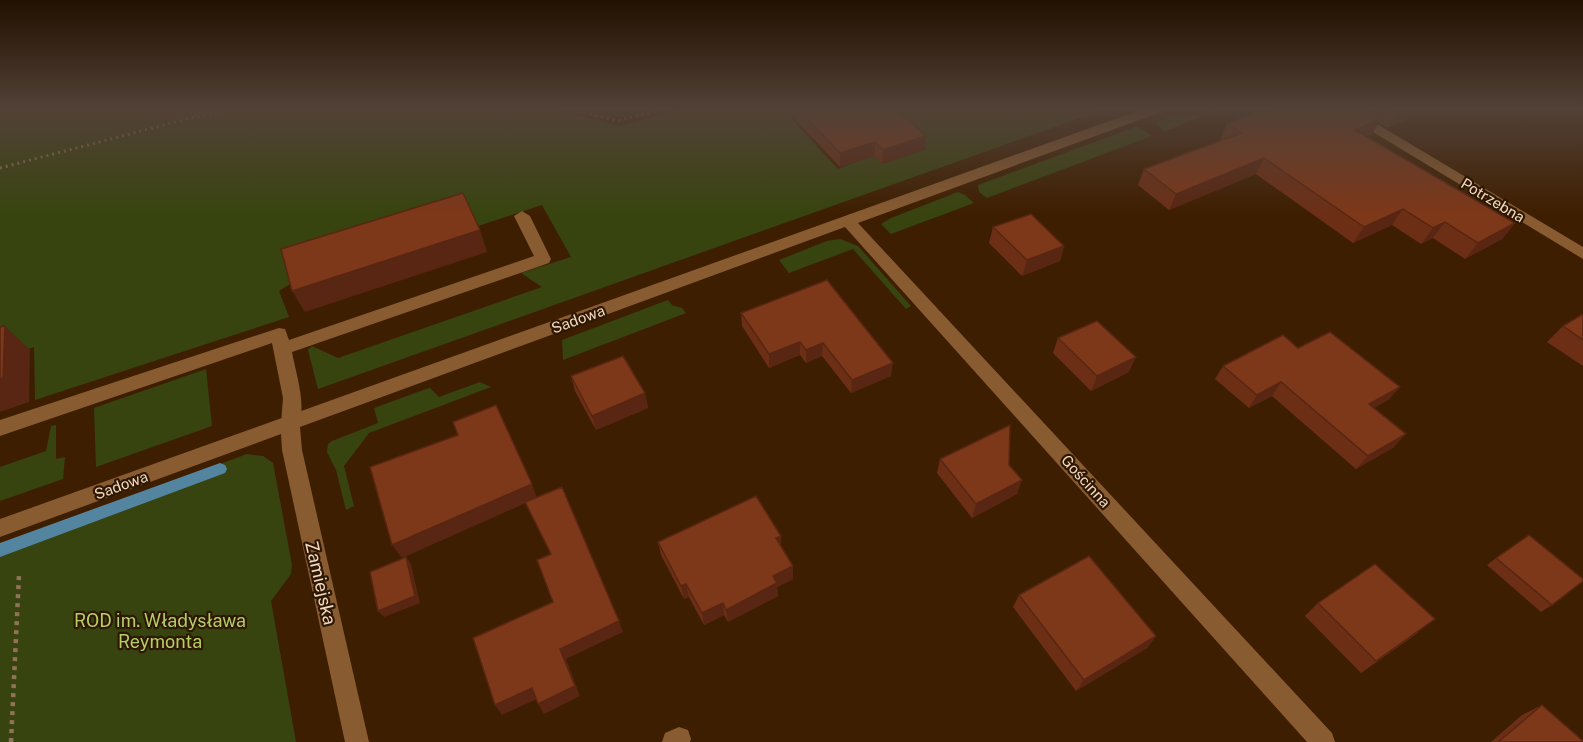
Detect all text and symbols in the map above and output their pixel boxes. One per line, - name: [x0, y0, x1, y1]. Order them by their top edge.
- street label: Potrzebna: [1458, 174, 1528, 226]
- street label: Sadowa: [549, 302, 607, 336]
- street label: Gościnna: [1058, 451, 1114, 511]
- street label: Sadowa: [92, 468, 150, 502]
- street label: Zamiejska: [301, 539, 341, 627]
- park label: ROD im. Władysława Reymonta: [74, 610, 246, 652]

